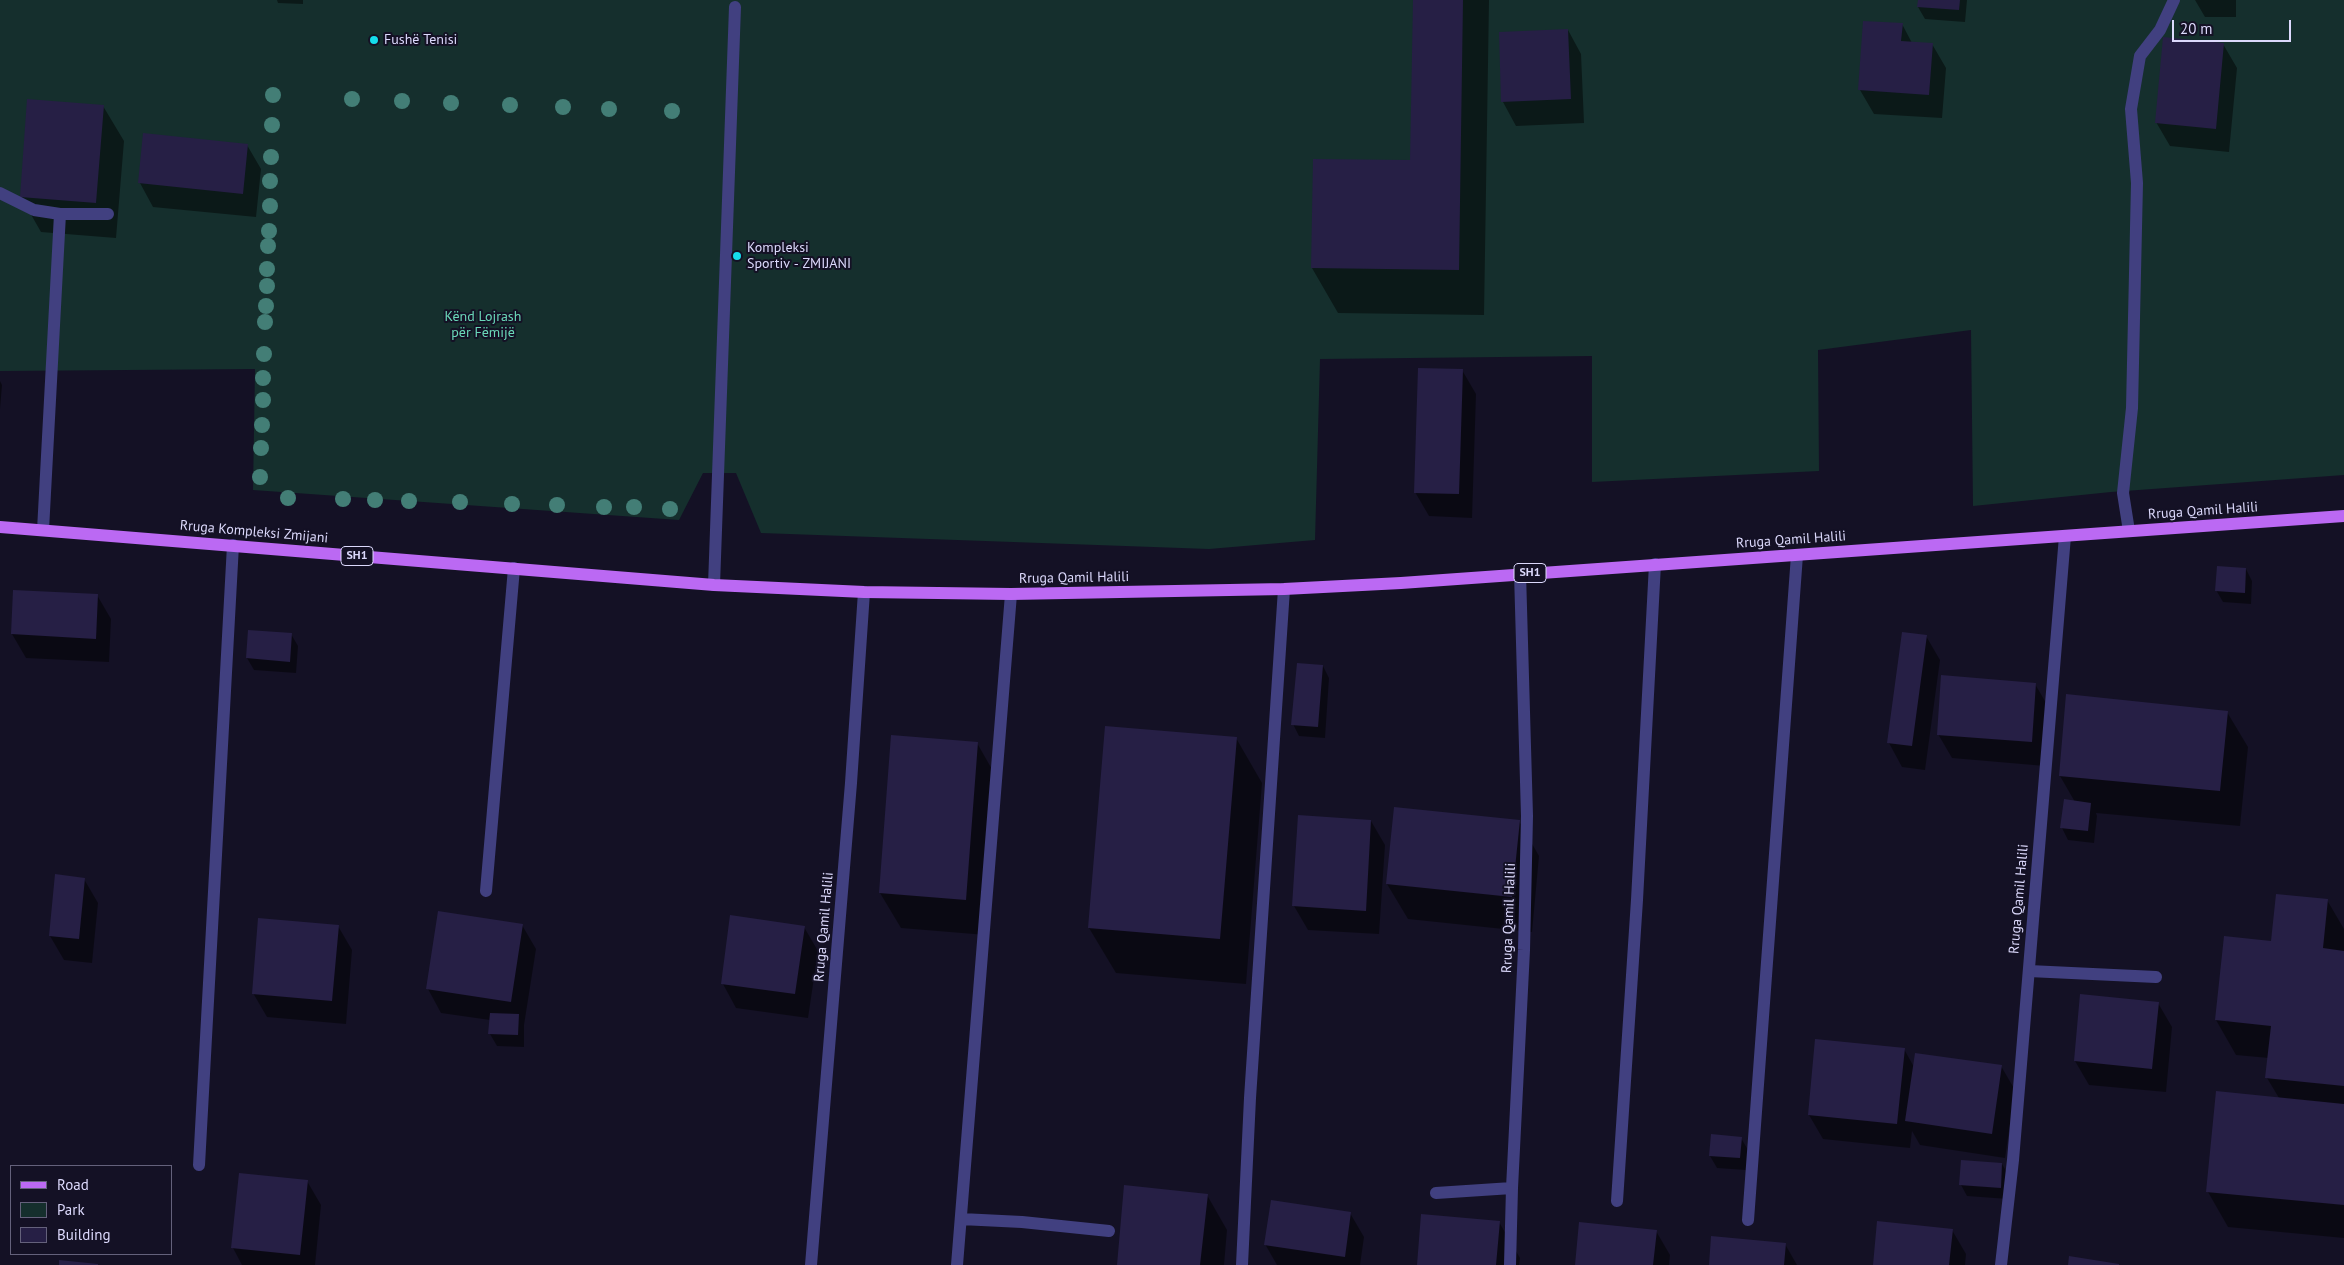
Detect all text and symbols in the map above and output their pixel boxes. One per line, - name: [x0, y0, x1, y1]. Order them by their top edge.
- scale bar: [2174, 10, 2293, 42]
- text: 20 m: [2180, 19, 2213, 38]
- place label: Fushë Tenisi: [384, 32, 457, 48]
- marker: Fushë Tenisi: [368, 34, 380, 46]
- place label: Kompleksi Sportiv - ZMIJANI: [747, 240, 851, 272]
- marker: Kompleksi Sportiv - ZMIJANI: [731, 250, 743, 262]
- park label: Kënd Lojrash për Fëmijë: [445, 309, 521, 342]
- street label: Rruga Qamil Halili: [2147, 499, 2259, 523]
- street label: Rruga Kompleksi Zmijani: [179, 517, 329, 547]
- street label: Rruga Qamil Halili: [1735, 528, 1847, 552]
- road number: SH1: [341, 546, 373, 566]
- road number: SH1: [1514, 564, 1546, 582]
- street label: Rruga Qamil Halili: [1019, 569, 1129, 587]
- street label: Rruga Qamil Halili: [2006, 843, 2032, 955]
- street label: Rruga Qamil Halili: [1499, 863, 1519, 973]
- street label: Rruga Qamil Halili: [811, 871, 837, 983]
- legend: [10, 1165, 172, 1255]
- text: Road: [57, 1175, 89, 1194]
- text: Park: [57, 1200, 85, 1219]
- text: Building: [57, 1225, 111, 1244]

